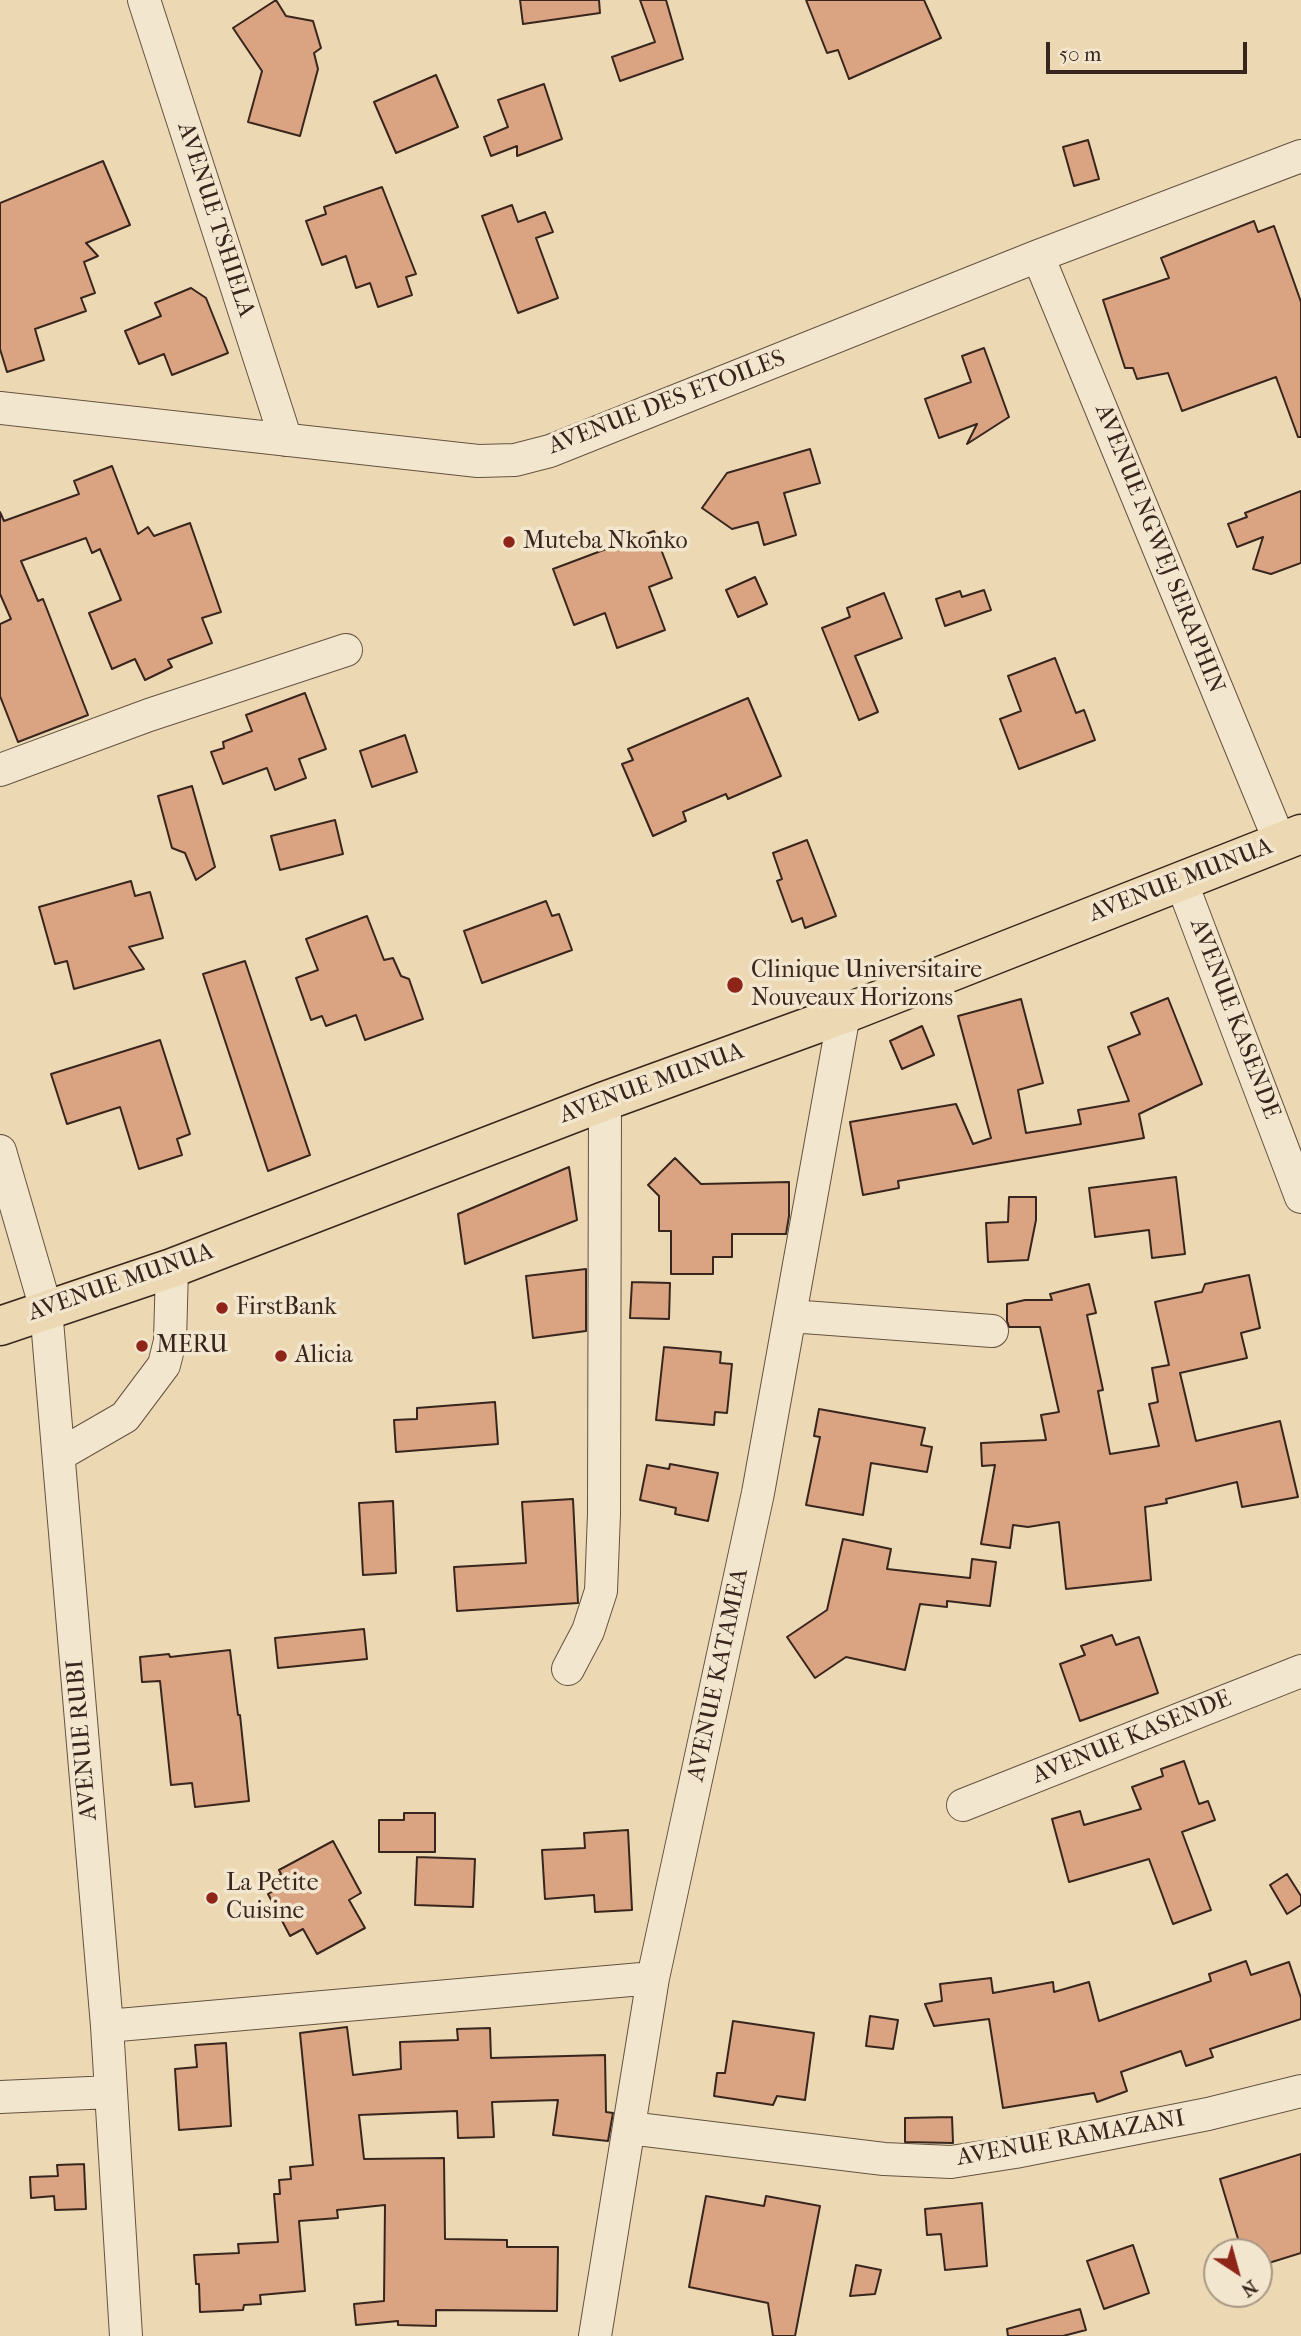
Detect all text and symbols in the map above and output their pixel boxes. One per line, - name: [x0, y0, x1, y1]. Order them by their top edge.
- scale bar: [1049, 28, 1250, 72]
- text: 50 m: [1059, 42, 1102, 66]
- street label: AVENUE TSHIELA: [170, 119, 260, 321]
- street label: AVENUE DES ETOILES: [544, 344, 790, 462]
- street label: AVENUE NGWEJ SERAPHIN: [1088, 400, 1230, 698]
- place label: Muteba Nkonko: [523, 528, 688, 556]
- marker: Muteba Nkonko: [501, 534, 517, 550]
- street label: AVENUE MUNUA: [1085, 833, 1277, 929]
- street label: AVENUE KASENDE: [1183, 915, 1285, 1123]
- place label: Clinique Universitaire Nouveaux Horizons: [751, 957, 982, 1013]
- marker: Clinique Universitaire Nouveaux Horizons: [725, 975, 745, 995]
- street label: AVENUE MUNUA: [556, 1037, 748, 1131]
- street label: AVENUE MUNUA: [25, 1238, 217, 1328]
- place label: FirstBank: [236, 1294, 337, 1322]
- marker: FirstBank: [214, 1300, 230, 1316]
- place label: MERU: [156, 1332, 228, 1360]
- marker: MERU: [134, 1338, 150, 1354]
- place label: Alicia: [295, 1342, 353, 1370]
- marker: Alicia: [273, 1348, 289, 1364]
- street label: AVENUE KATAMEA: [682, 1566, 756, 1784]
- street label: AVENUE RUBI: [62, 1659, 104, 1821]
- street label: AVENUE KASENDE: [1028, 1685, 1236, 1791]
- place label: La Petite Cuisine: [226, 1870, 319, 1926]
- marker: La Petite Cuisine: [204, 1890, 220, 1906]
- street label: AVENUE RAMAZANI: [955, 2105, 1187, 2173]
- north arrow: [1203, 2238, 1273, 2308]
- text: N: [1237, 2275, 1261, 2302]

